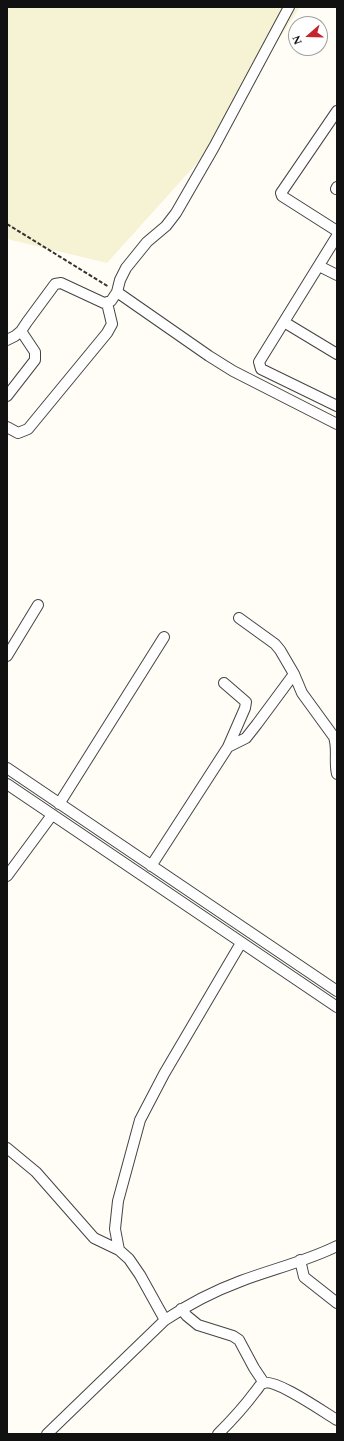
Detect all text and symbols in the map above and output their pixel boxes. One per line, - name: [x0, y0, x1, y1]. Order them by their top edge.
- north arrow: [288, 16, 328, 56]
- text: N: [288, 33, 307, 47]

